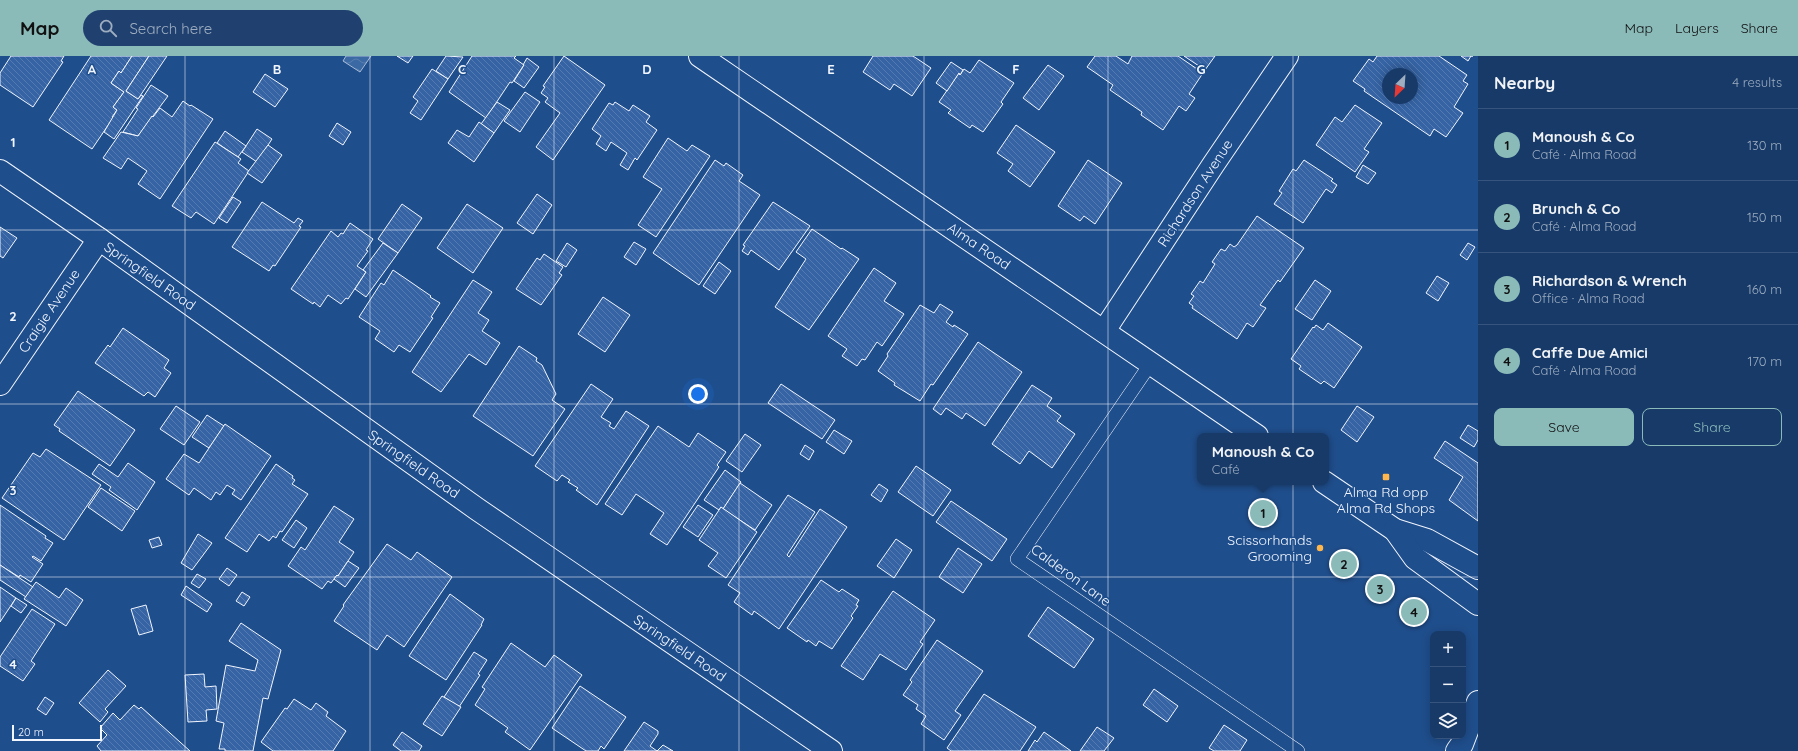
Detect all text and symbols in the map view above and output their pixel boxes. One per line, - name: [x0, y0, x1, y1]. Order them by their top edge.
- search box: [83, 10, 363, 46]
- text: Map: [20, 16, 59, 40]
- icon: search: [97, 17, 119, 39]
- text: Search here: [129, 19, 212, 38]
- text: Map: [1624, 19, 1653, 37]
- text: Layers: [1675, 19, 1719, 37]
- text: Share: [1741, 19, 1778, 37]
- text: A: [88, 61, 97, 77]
- text: B: [273, 61, 281, 77]
- text: C: [458, 61, 466, 77]
- text: D: [642, 61, 652, 77]
- text: E: [827, 61, 835, 77]
- text: F: [1012, 61, 1020, 77]
- text: G: [1196, 61, 1206, 77]
- north arrow: [1382, 68, 1418, 104]
- text: Nearby: [1494, 72, 1555, 93]
- text: 4 results: [1732, 74, 1782, 90]
- text: Manoush & Co: [1532, 127, 1635, 146]
- text: 1: [10, 134, 16, 150]
- street label: Richardson Avenue: [1154, 136, 1236, 250]
- text: 1: [1504, 137, 1510, 153]
- text: 130 m: [1747, 137, 1782, 153]
- text: Café · Alma Road: [1532, 146, 1636, 162]
- text: Brunch & Co: [1532, 199, 1620, 218]
- text: 2: [1503, 209, 1511, 225]
- text: 150 m: [1747, 209, 1782, 225]
- street label: Alma Road: [944, 218, 1014, 274]
- text: Café · Alma Road: [1532, 218, 1636, 234]
- street label: Springfield Road: [101, 238, 199, 314]
- street label: Craigie Avenue: [14, 266, 84, 356]
- text: Richardson & Wrench: [1532, 271, 1687, 290]
- text: 3: [1504, 281, 1510, 297]
- text: 160 m: [1747, 281, 1782, 297]
- text: Office · Alma Road: [1532, 290, 1645, 306]
- text: 2: [9, 308, 17, 324]
- text: Caffe Due Amici: [1532, 343, 1648, 362]
- text: 4: [1503, 353, 1511, 369]
- text: 170 m: [1747, 353, 1782, 369]
- text: Café · Alma Road: [1532, 362, 1636, 378]
- your location: [688, 384, 708, 404]
- button: Save: [1494, 408, 1634, 446]
- button: Share: [1642, 408, 1782, 446]
- street label: Springfield Road: [365, 426, 463, 502]
- popup: [1197, 433, 1329, 485]
- text: Manoush & Co: [1212, 442, 1314, 461]
- text: Café: [1212, 461, 1240, 477]
- marker: Alma Rd opp Alma Rd Shops: [1381, 472, 1391, 482]
- text: 3: [10, 482, 17, 498]
- place label: Alma Rd opp Alma Rd Shops: [1337, 483, 1435, 517]
- pin: 1: [1250, 498, 1276, 528]
- place label: Scissorhands Grooming: [1227, 531, 1312, 565]
- street label: Calderon Lane: [1027, 540, 1115, 610]
- marker: Scissorhands Grooming: [1315, 543, 1325, 553]
- pin: 2: [1331, 549, 1357, 579]
- pin: 3: [1367, 574, 1393, 604]
- pin: 4: [1401, 597, 1427, 627]
- street label: Springfield Road: [630, 610, 730, 686]
- map controls: [1430, 631, 1466, 739]
- button: +: [1430, 631, 1466, 667]
- text: 4: [9, 656, 17, 672]
- button: −: [1430, 667, 1466, 703]
- button: layers: [1430, 703, 1466, 739]
- scale bar: [12, 723, 102, 742]
- text: 20 m: [18, 725, 44, 739]

